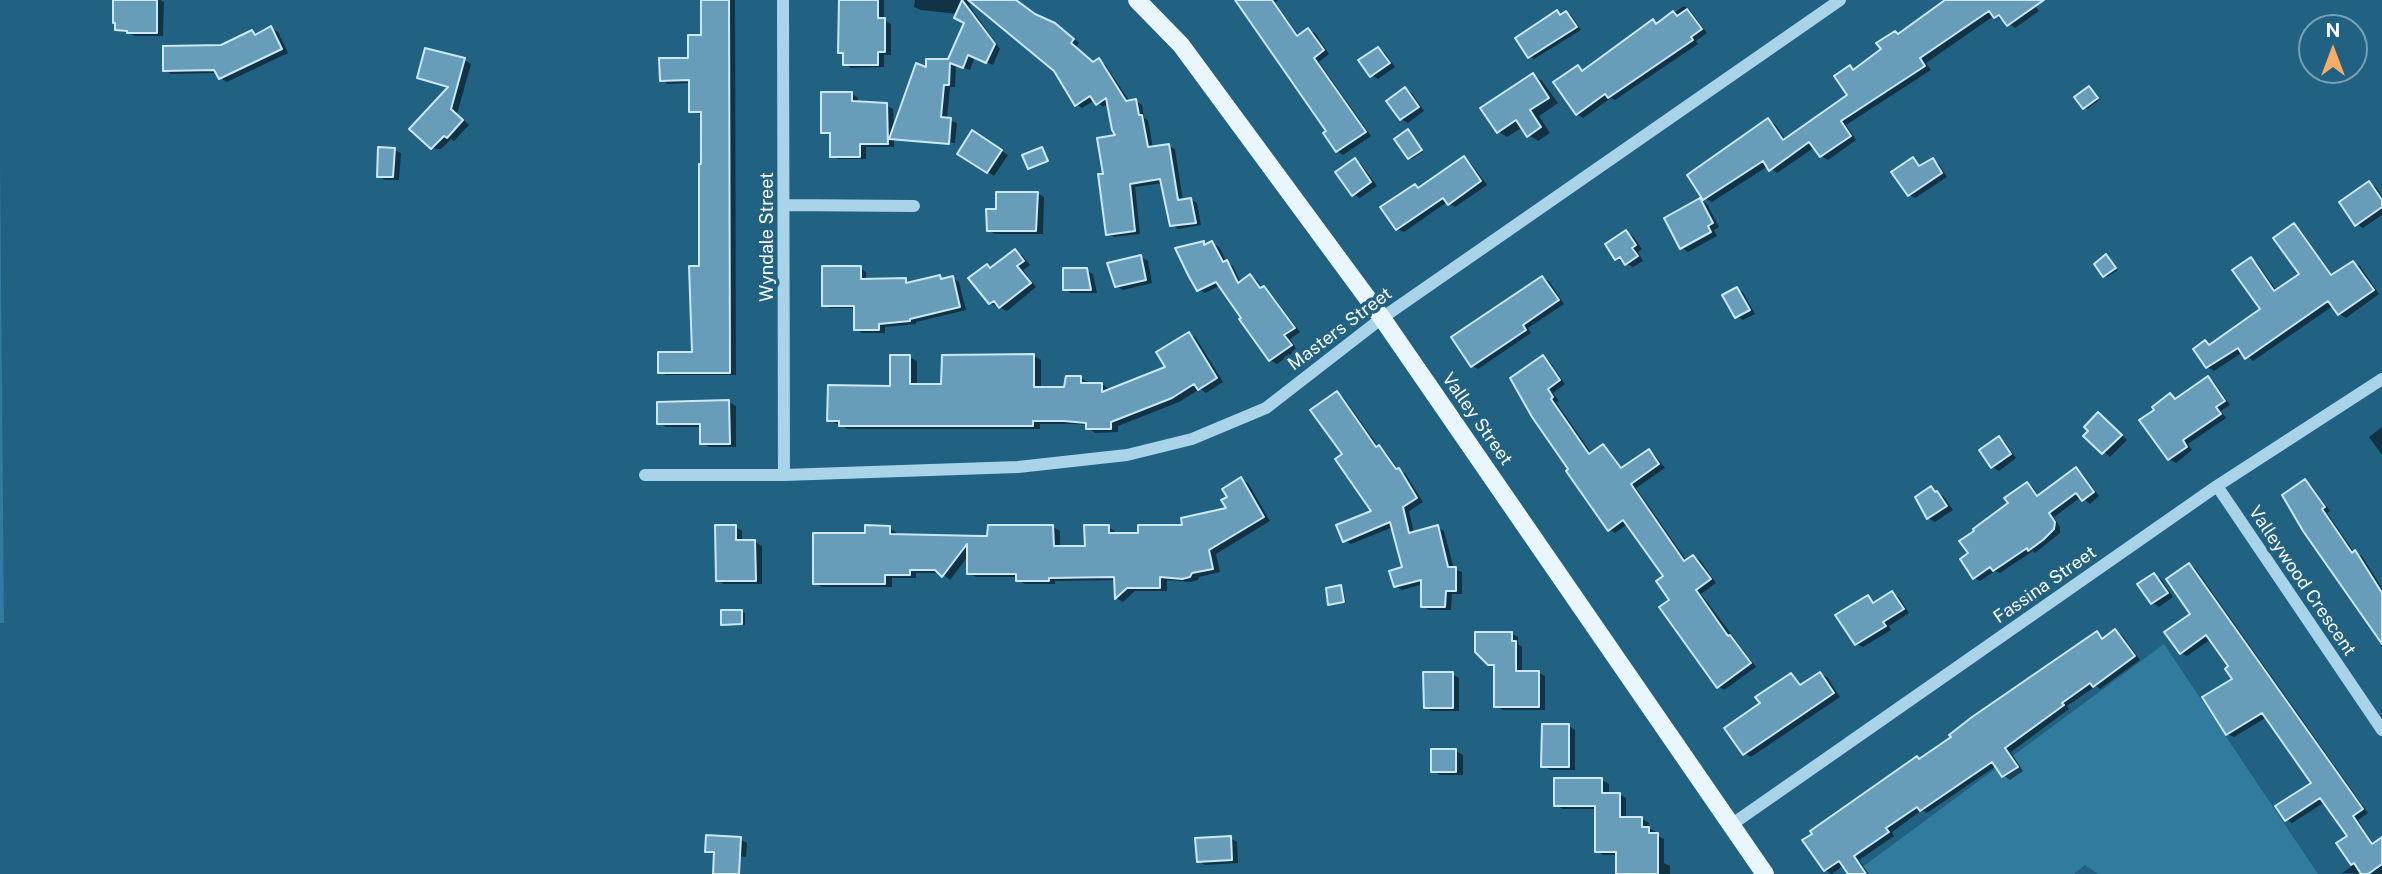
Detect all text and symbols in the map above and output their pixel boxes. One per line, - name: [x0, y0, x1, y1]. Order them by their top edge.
- north arrow: [2298, 14, 2368, 84]
- text: N: [2326, 19, 2340, 41]
- street label: Wyndale Street: [756, 172, 778, 302]
- street label: Masters Street: [1284, 283, 1396, 375]
- street label: Valley Street: [1437, 369, 1517, 469]
- street label: Valleywood Crescent: [2244, 502, 2360, 660]
- street label: Fassina Street: [1989, 542, 2101, 628]

